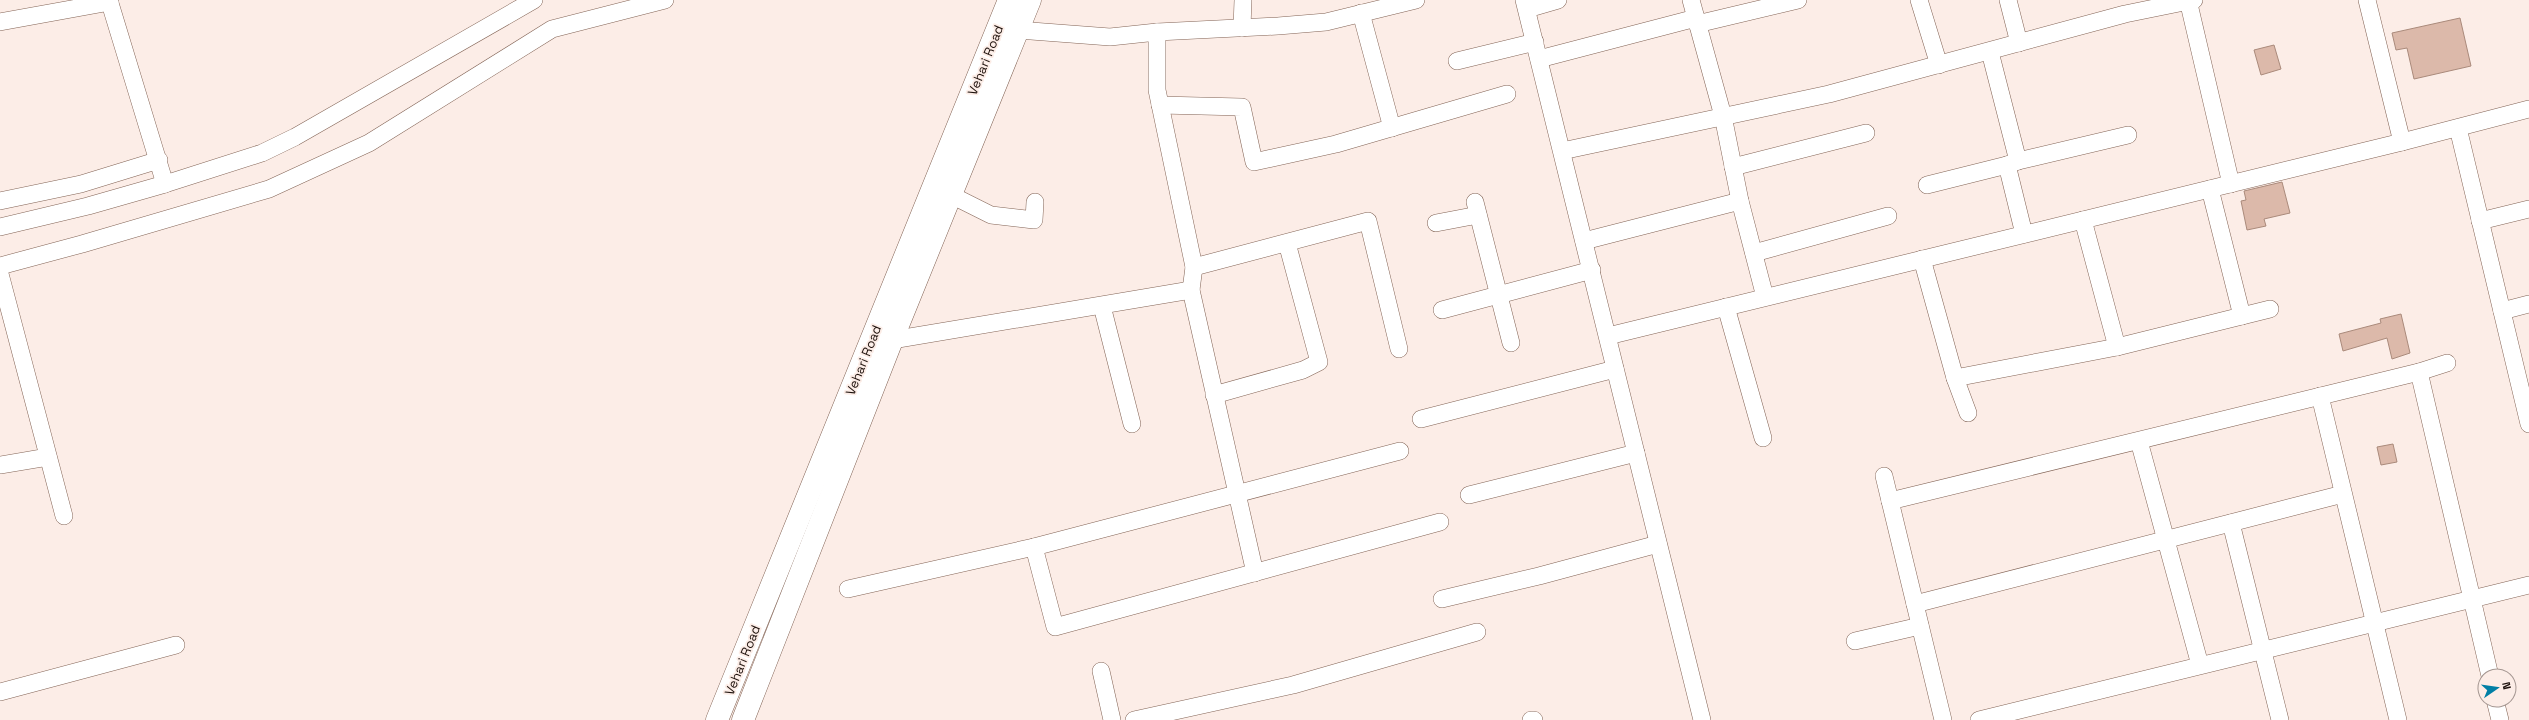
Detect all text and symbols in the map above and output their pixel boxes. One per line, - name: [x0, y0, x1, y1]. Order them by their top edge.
- street label: Vehari Road: [964, 23, 1007, 98]
- street label: Vehari Road: [842, 323, 885, 398]
- street label: Vehari Road: [721, 623, 764, 698]
- north arrow: [2477, 668, 2517, 708]
- text: N: [2499, 681, 2514, 691]

